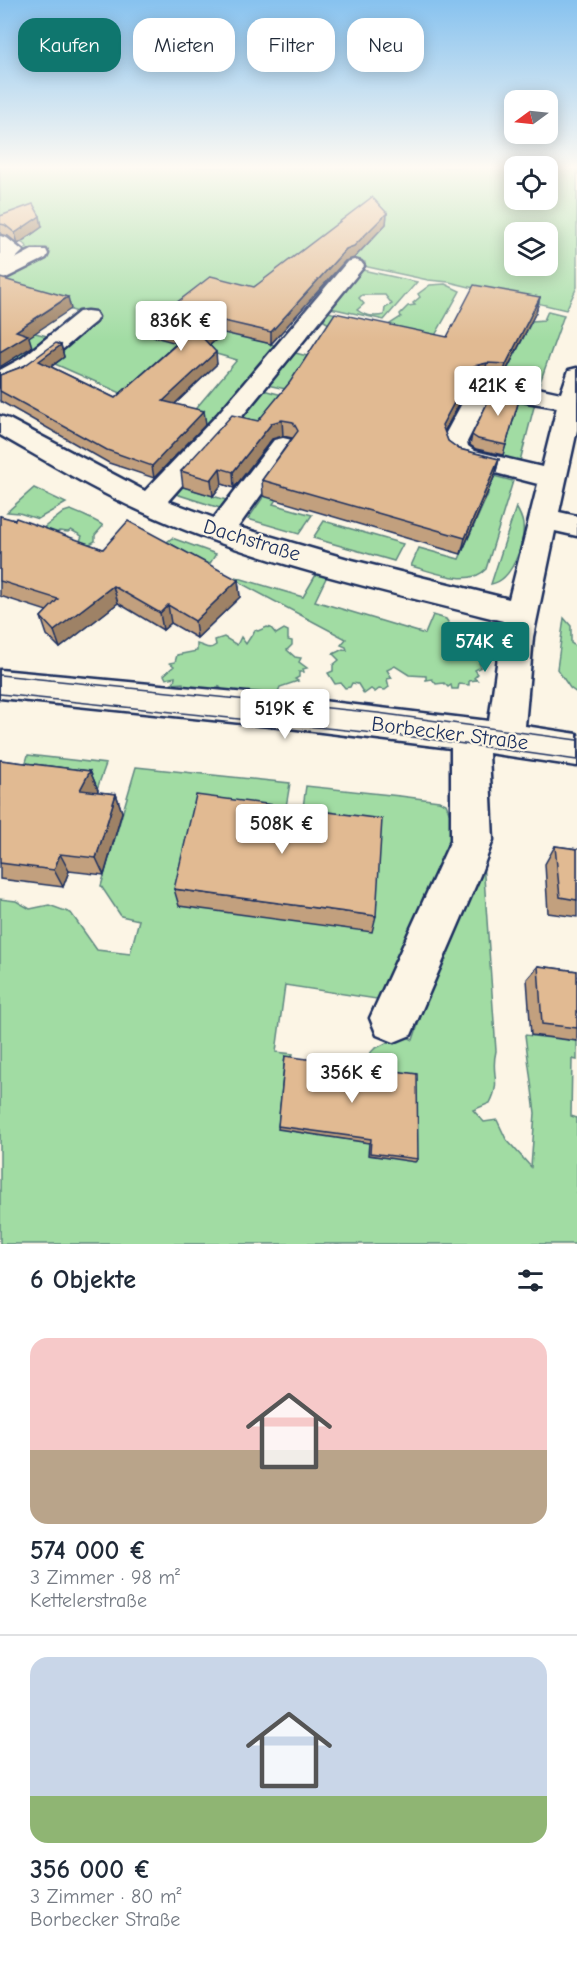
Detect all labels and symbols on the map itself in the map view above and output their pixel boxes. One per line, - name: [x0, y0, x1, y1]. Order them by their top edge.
- north arrow: [504, 90, 558, 144]
- pin: 836K €: [132, 301, 230, 352]
- pin: 421K €: [449, 366, 547, 417]
- street label: Dachstraße: [200, 514, 304, 566]
- pin: 574K €: [436, 622, 534, 673]
- pin: 519K €: [236, 689, 334, 740]
- street label: Borbecker Straße: [370, 711, 530, 755]
- pin: 508K €: [233, 804, 331, 855]
- pin: 356K €: [303, 1053, 401, 1104]

